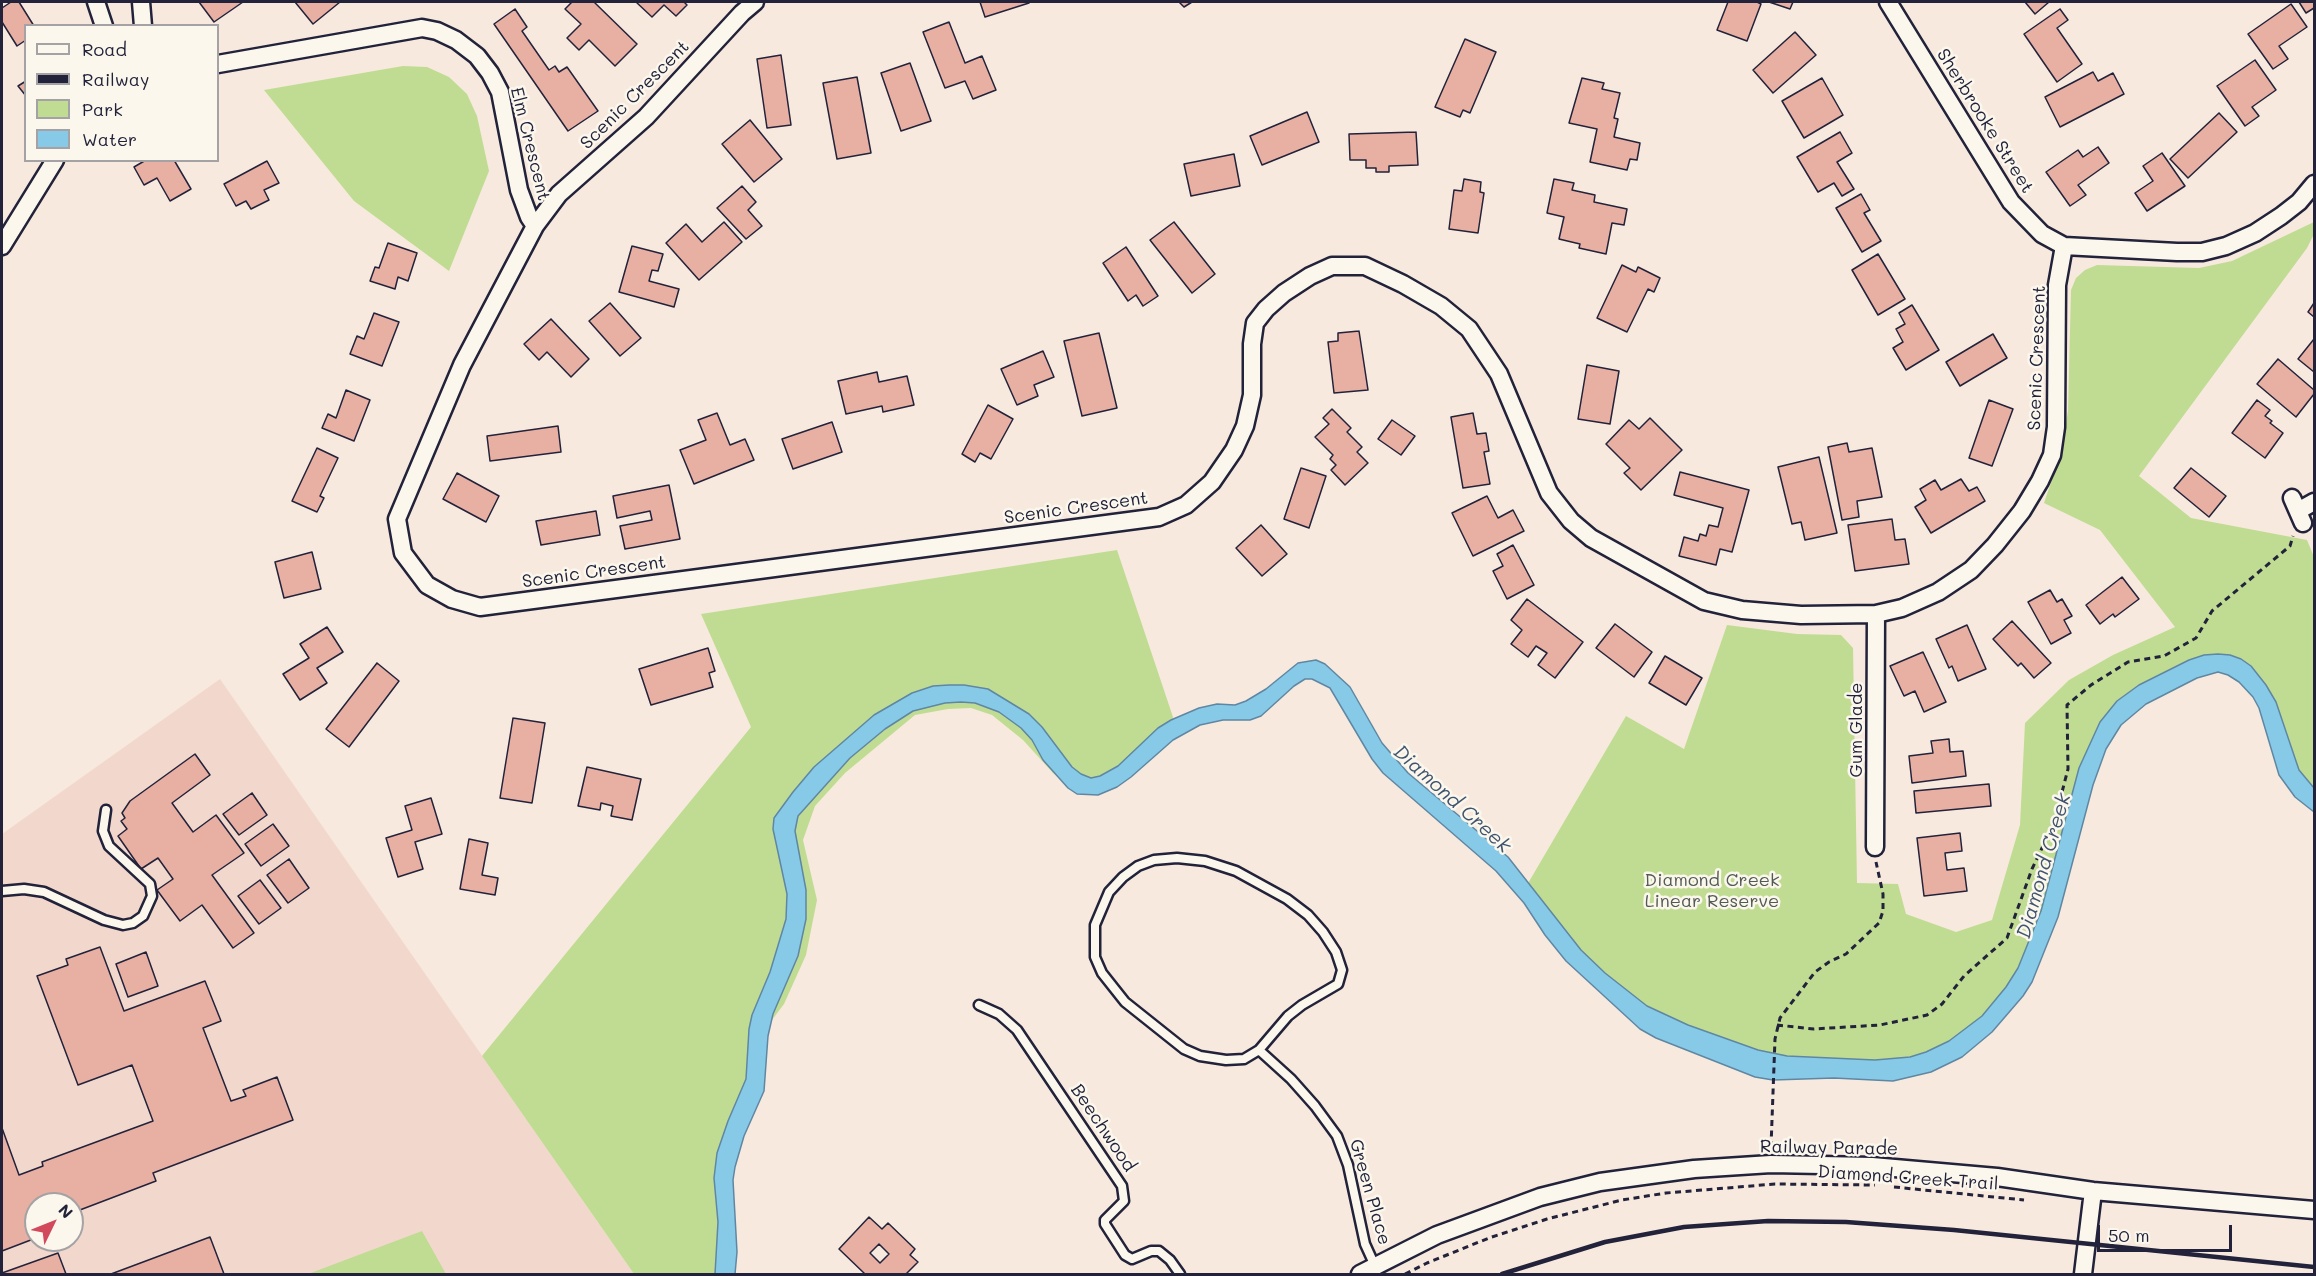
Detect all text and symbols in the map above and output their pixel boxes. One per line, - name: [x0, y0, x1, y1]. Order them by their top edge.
- legend: [24, 24, 219, 162]
- street label: Scenic Crescent: [576, 36, 694, 154]
- text: Road: [82, 37, 127, 61]
- street label: Sherbrooke Street: [1932, 45, 2038, 197]
- text: Railway: [82, 67, 149, 91]
- street label: Elm Crescent: [505, 85, 555, 203]
- text: Park: [82, 97, 123, 121]
- text: Water: [82, 127, 137, 151]
- street label: Scenic Crescent: [2024, 285, 2050, 431]
- street label: Scenic Crescent: [1003, 487, 1149, 529]
- street label: Scenic Crescent: [521, 551, 667, 593]
- street label: Gum Glade: [1845, 683, 1867, 777]
- water label: Diamond Creek: [1388, 740, 1516, 858]
- water label: Diamond Creek: [2012, 791, 2076, 941]
- park label: Diamond Creek Linear Reserve: [1645, 869, 1779, 912]
- street label: Beechwood: [1066, 1080, 1140, 1176]
- street label: Railway Parade: [1760, 1136, 1898, 1160]
- street label: Green Place: [1345, 1137, 1395, 1247]
- street label: Diamond Creek Trail: [1817, 1161, 1999, 1195]
- north arrow: [24, 1192, 84, 1252]
- text: N: [54, 1199, 78, 1222]
- scale bar: [2100, 1213, 2235, 1251]
- text: 50 m: [2108, 1223, 2150, 1247]

